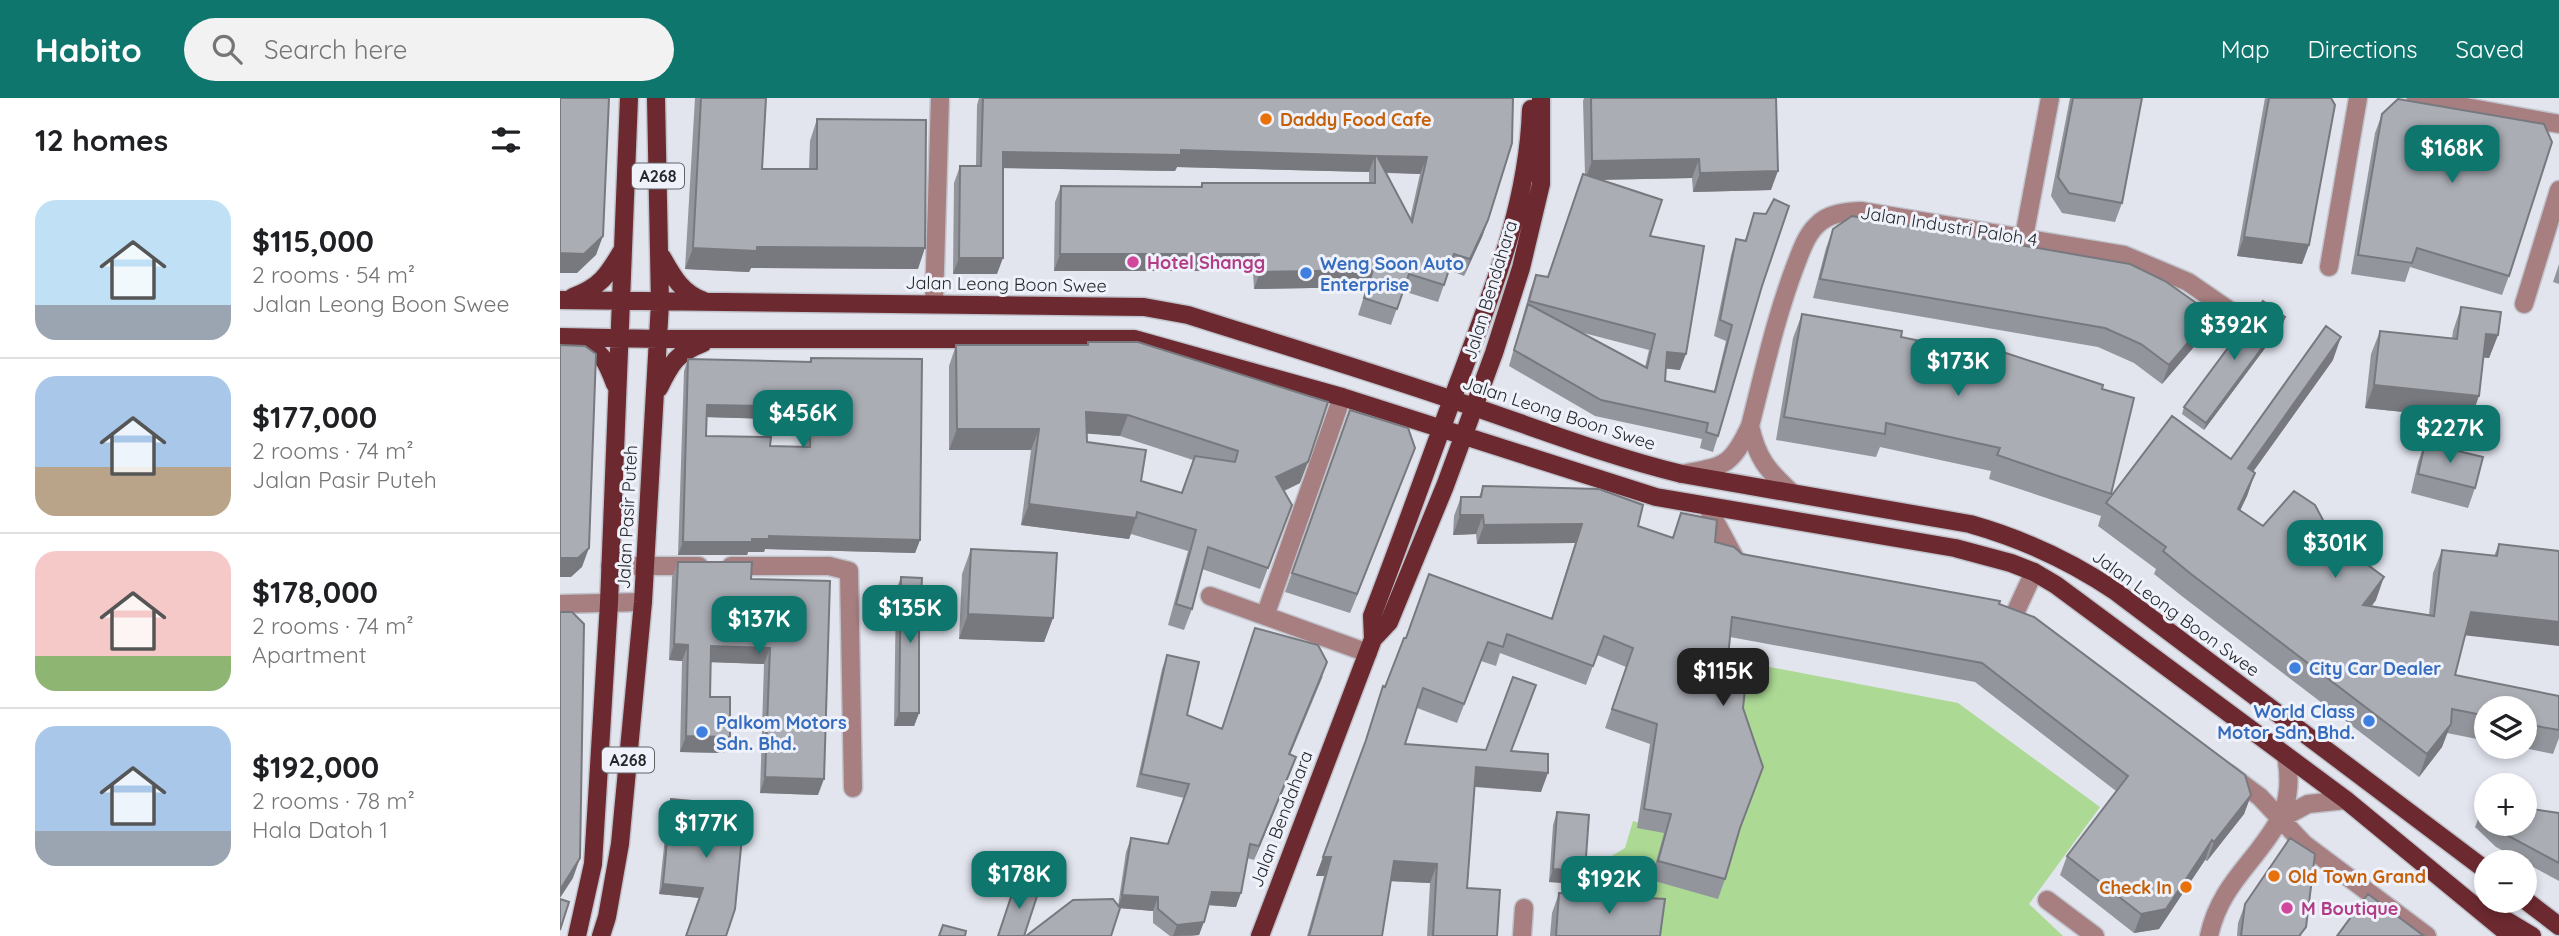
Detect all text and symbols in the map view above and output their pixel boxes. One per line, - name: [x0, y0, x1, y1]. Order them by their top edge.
- search box: [184, 18, 674, 81]
- text: Habito: [35, 29, 142, 70]
- icon: search: [208, 30, 246, 68]
- text: Search here: [264, 33, 407, 66]
- text: Map: [2221, 34, 2270, 64]
- text: Directions: [2308, 34, 2418, 64]
- text: Saved: [2456, 34, 2524, 64]
- place label: Daddy Food Cafe: [1280, 108, 1432, 131]
- marker: Daddy Food Cafe: [1258, 111, 1274, 127]
- text: 12 homes: [35, 121, 168, 159]
- icon: filters: [487, 121, 525, 159]
- pin: $168K: [2403, 126, 2501, 185]
- text: $168K: [2420, 133, 2484, 162]
- road number: A268: [632, 164, 684, 188]
- street label: Jalan Industri Paloh 4: [1859, 201, 2039, 251]
- street label: Jalan Bendahara: [1458, 218, 1522, 362]
- text: $115,000: [252, 222, 374, 260]
- icon: home: [91, 228, 175, 312]
- place label: Hotel Shangg: [1147, 251, 1265, 274]
- place label: Weng Soon Auto Enterprise: [1320, 252, 1464, 296]
- marker: Hotel Shangg: [1125, 254, 1141, 270]
- text: 2 rooms · 54 m²: [252, 260, 415, 289]
- marker: Weng Soon Auto Enterprise: [1298, 265, 1314, 281]
- street label: Jalan Leong Boon Swee: [905, 271, 1107, 297]
- text: Jalan Leong Boon Swee: [252, 289, 509, 318]
- pin: $392K: [2185, 302, 2283, 362]
- text: $392K: [2200, 310, 2268, 339]
- pin: $173K: [1909, 338, 2007, 398]
- text: $173K: [1927, 346, 1989, 375]
- street label: Jalan Leong Boon Swee: [1460, 371, 1658, 455]
- pin: $456K: [754, 390, 852, 450]
- text: $177,000: [252, 398, 377, 436]
- text: $456K: [769, 398, 837, 427]
- icon: home: [91, 404, 175, 488]
- pin: $227K: [2401, 406, 2499, 465]
- text: $227K: [2416, 413, 2484, 442]
- text: 2 rooms · 74 m²: [252, 436, 414, 465]
- street label: Jalan Pasir Puteh: [612, 444, 642, 590]
- text: Jalan Pasir Puteh: [252, 465, 437, 494]
- pin: $301K: [2286, 520, 2384, 580]
- text: $301K: [2303, 528, 2367, 557]
- street label: Jalan Leong Boon Swee: [2088, 544, 2264, 682]
- text: $178,000: [252, 573, 378, 611]
- icon: home: [91, 579, 175, 663]
- pin: $135K: [861, 586, 959, 645]
- text: $135K: [878, 593, 942, 622]
- pin: $137K: [710, 596, 808, 656]
- text: $137K: [728, 604, 790, 633]
- text: 2 rooms · 74 m²: [252, 611, 414, 640]
- text: Apartment: [252, 640, 366, 669]
- pin: $115K: [1674, 648, 1772, 708]
- text: $115K: [1693, 656, 1753, 685]
- place label: City Car Dealer: [2309, 657, 2441, 680]
- marker: City Car Dealer: [2287, 660, 2303, 676]
- map controls: [2474, 696, 2537, 913]
- button: layers: [2474, 696, 2537, 759]
- place label: World Class Motor Sdn. Bhd.: [2217, 700, 2355, 744]
- place label: Palkom Motors Sdn. Bhd.: [716, 711, 847, 755]
- marker: World Class Motor Sdn. Bhd.: [2361, 713, 2377, 729]
- marker: Palkom Motors Sdn. Bhd.: [694, 724, 710, 740]
- street label: Jalan Bendahara: [1244, 747, 1318, 891]
- text: $192,000: [252, 748, 379, 786]
- road number: A268: [602, 748, 654, 772]
- icon: home: [91, 754, 175, 838]
- button: +: [2474, 773, 2537, 836]
- text: 2 rooms · 78 m²: [252, 786, 415, 815]
- pin: $177K: [657, 800, 755, 860]
- text: $177K: [675, 808, 738, 837]
- text: Hala Datoh 1: [252, 815, 388, 844]
- button: −: [2474, 850, 2537, 913]
- pin: $178K: [970, 852, 1068, 911]
- pin: $192K: [1560, 856, 1658, 916]
- text: $178K: [988, 859, 1050, 888]
- text: $192K: [1577, 864, 1641, 893]
- place label: Old Town Grand: [2288, 865, 2426, 888]
- marker: Old Town Grand: [2266, 868, 2282, 884]
- place label: Check In: [2099, 876, 2172, 899]
- marker: Check In: [2178, 879, 2194, 895]
- place label: M Boutique: [2301, 897, 2398, 920]
- marker: M Boutique: [2279, 900, 2295, 916]

